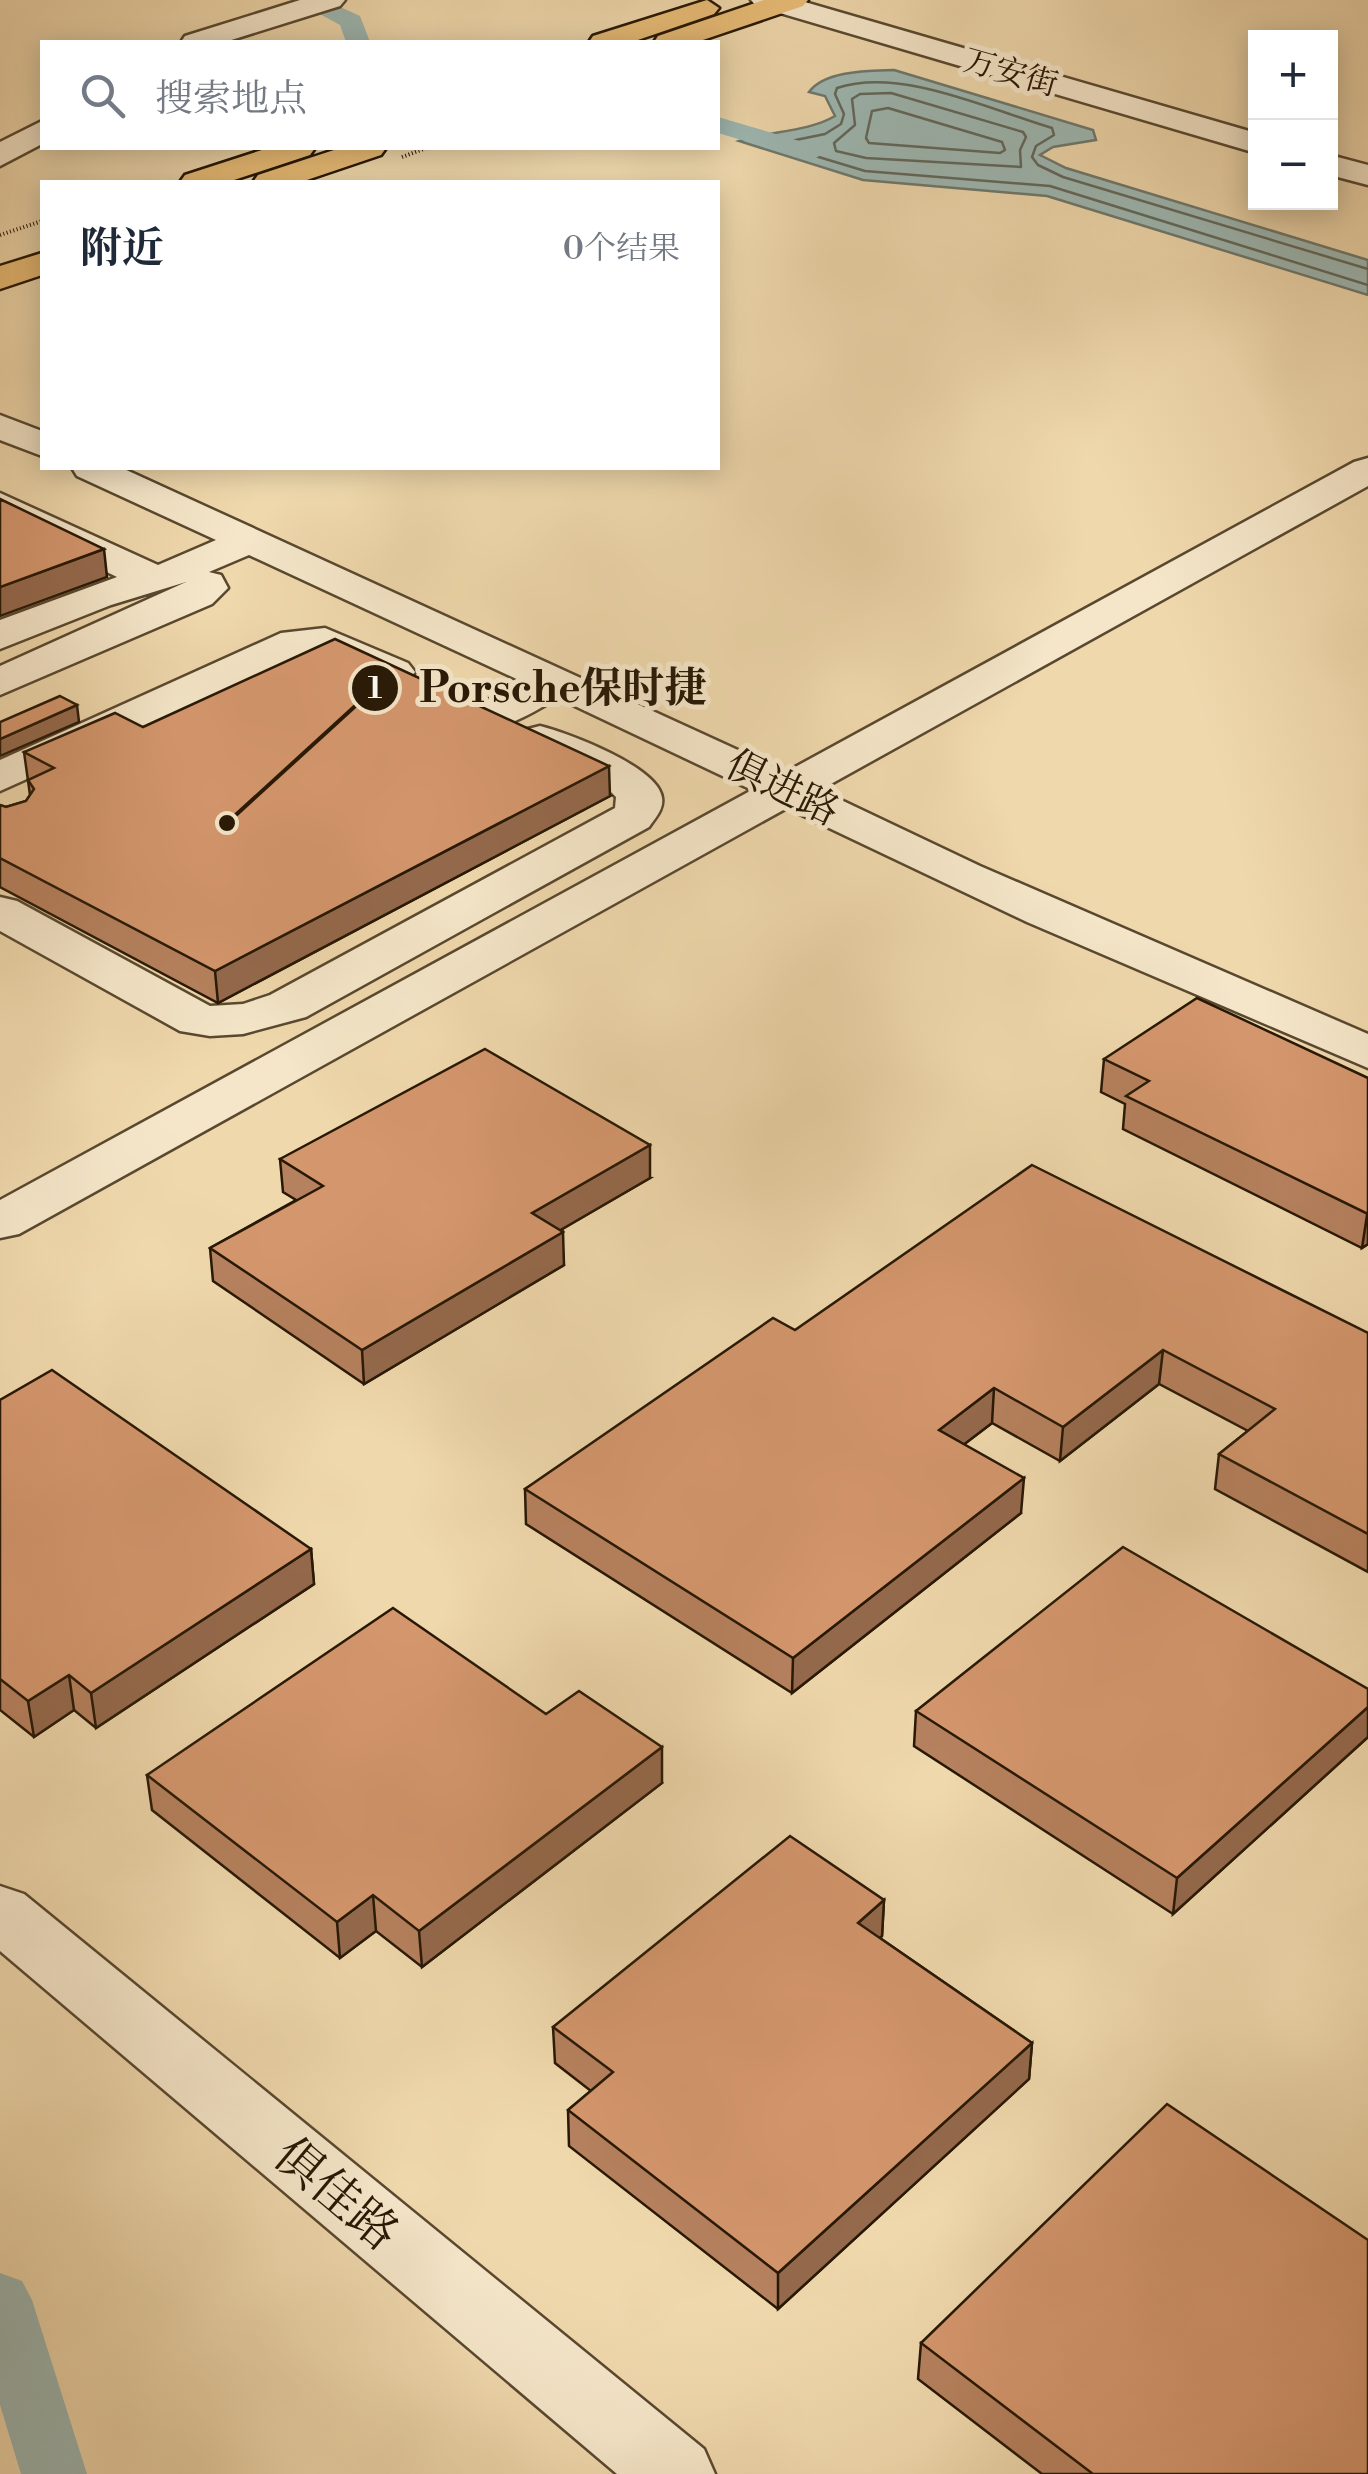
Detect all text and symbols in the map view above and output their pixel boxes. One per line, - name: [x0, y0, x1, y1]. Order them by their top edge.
- map controls: [1248, 30, 1338, 210]
- button: +: [1248, 30, 1338, 120]
- search box: [40, 40, 720, 150]
- street label: 万安街: [959, 41, 1062, 105]
- icon: search: [75, 68, 130, 123]
- text: 搜索地点: [155, 76, 307, 123]
- button: −: [1248, 120, 1338, 210]
- text: 附近: [80, 223, 164, 276]
- text: 0个结果: [563, 229, 680, 269]
- callout: Porsche保时捷: [350, 652, 727, 724]
- text: Porsche保时捷: [420, 663, 706, 716]
- text: 1: [368, 670, 383, 708]
- street label: 俱进路: [717, 740, 847, 838]
- street label: 俱佳路: [261, 2126, 410, 2265]

